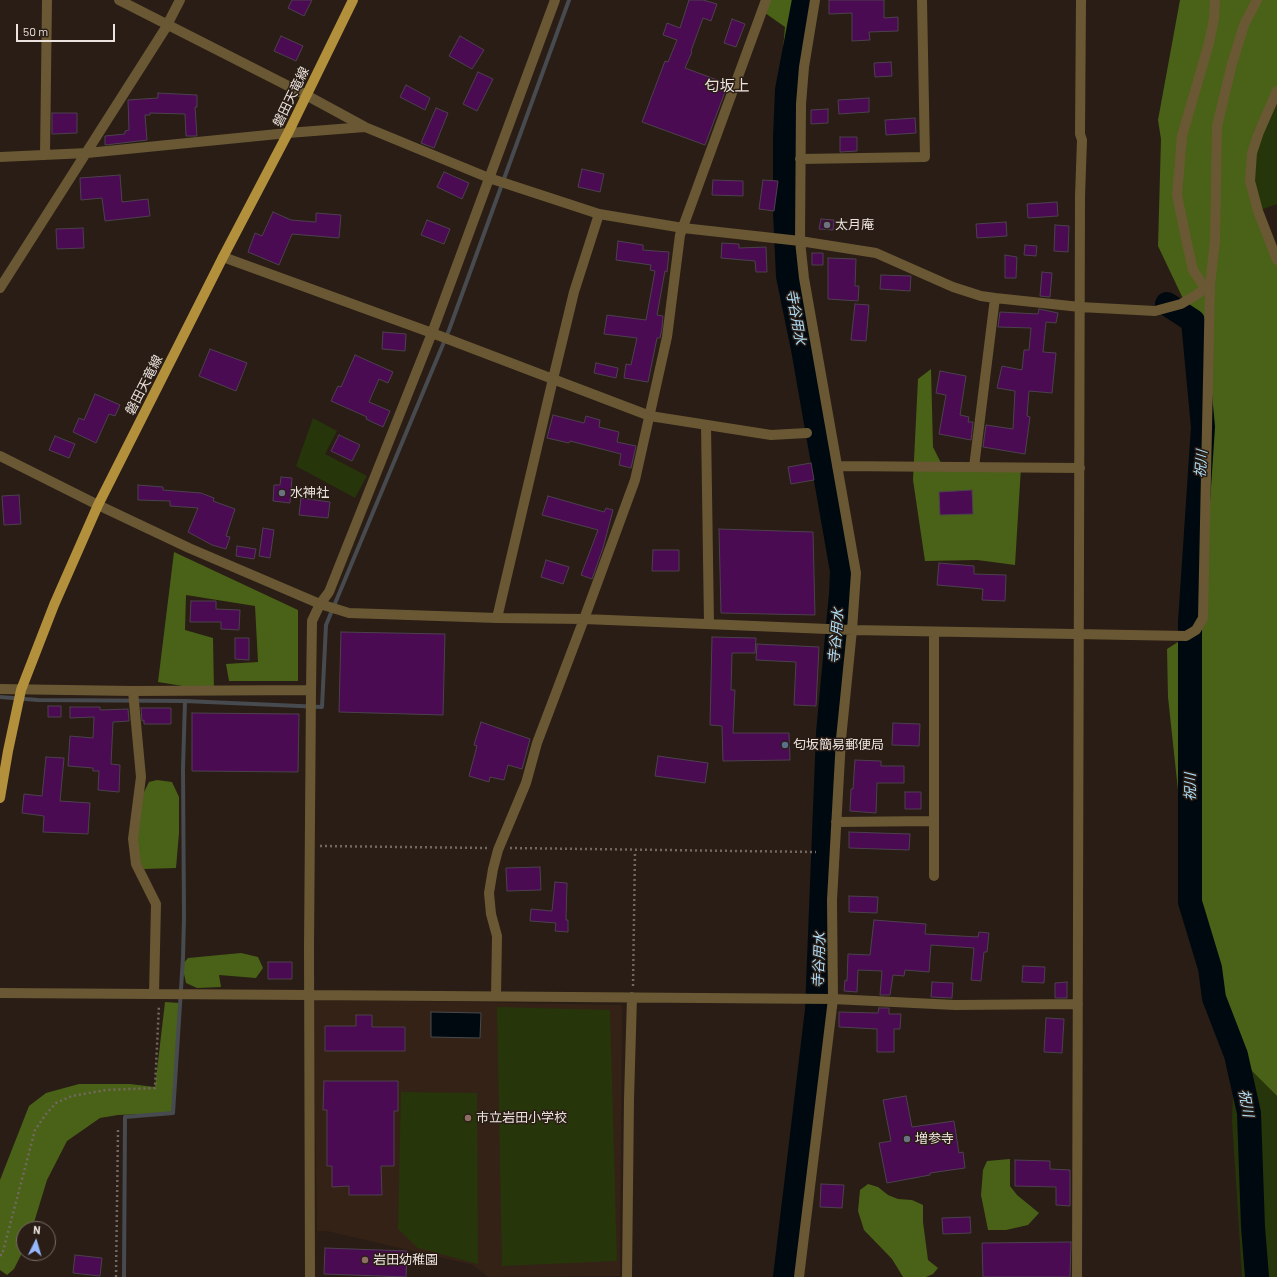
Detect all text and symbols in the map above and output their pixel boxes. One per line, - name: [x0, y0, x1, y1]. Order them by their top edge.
- scale bar: [18, 16, 117, 42]
- text: 50 m: [23, 24, 48, 38]
- street label: 磐田天竜線: [270, 64, 312, 130]
- district label: 匂坂上: [705, 77, 749, 95]
- place label: 太月庵: [835, 217, 874, 233]
- marker: 太月庵: [822, 220, 832, 230]
- water label: 寺谷用水: [783, 288, 809, 346]
- street label: 磐田天竜線: [122, 353, 166, 417]
- water label: 祝川: [1192, 449, 1210, 479]
- place label: 水神社: [290, 485, 329, 501]
- marker: 水神社: [277, 488, 287, 498]
- water label: 寺谷用水: [825, 607, 847, 665]
- place label: 匂坂簡易郵便局: [793, 737, 884, 753]
- marker: 匂坂簡易郵便局: [780, 740, 790, 750]
- water label: 祝川: [1182, 773, 1198, 801]
- water label: 寺谷用水: [810, 932, 828, 988]
- water label: 祝川: [1235, 1088, 1257, 1118]
- place label: 市立岩田小学校: [476, 1110, 567, 1126]
- marker: 市立岩田小学校: [463, 1113, 473, 1123]
- place label: 増参寺: [915, 1131, 954, 1147]
- marker: 増参寺: [902, 1134, 912, 1144]
- north arrow: [16, 1221, 56, 1261]
- text: N: [33, 1223, 41, 1236]
- place label: 岩田幼稚園: [373, 1252, 438, 1268]
- marker: 岩田幼稚園: [360, 1255, 370, 1265]

